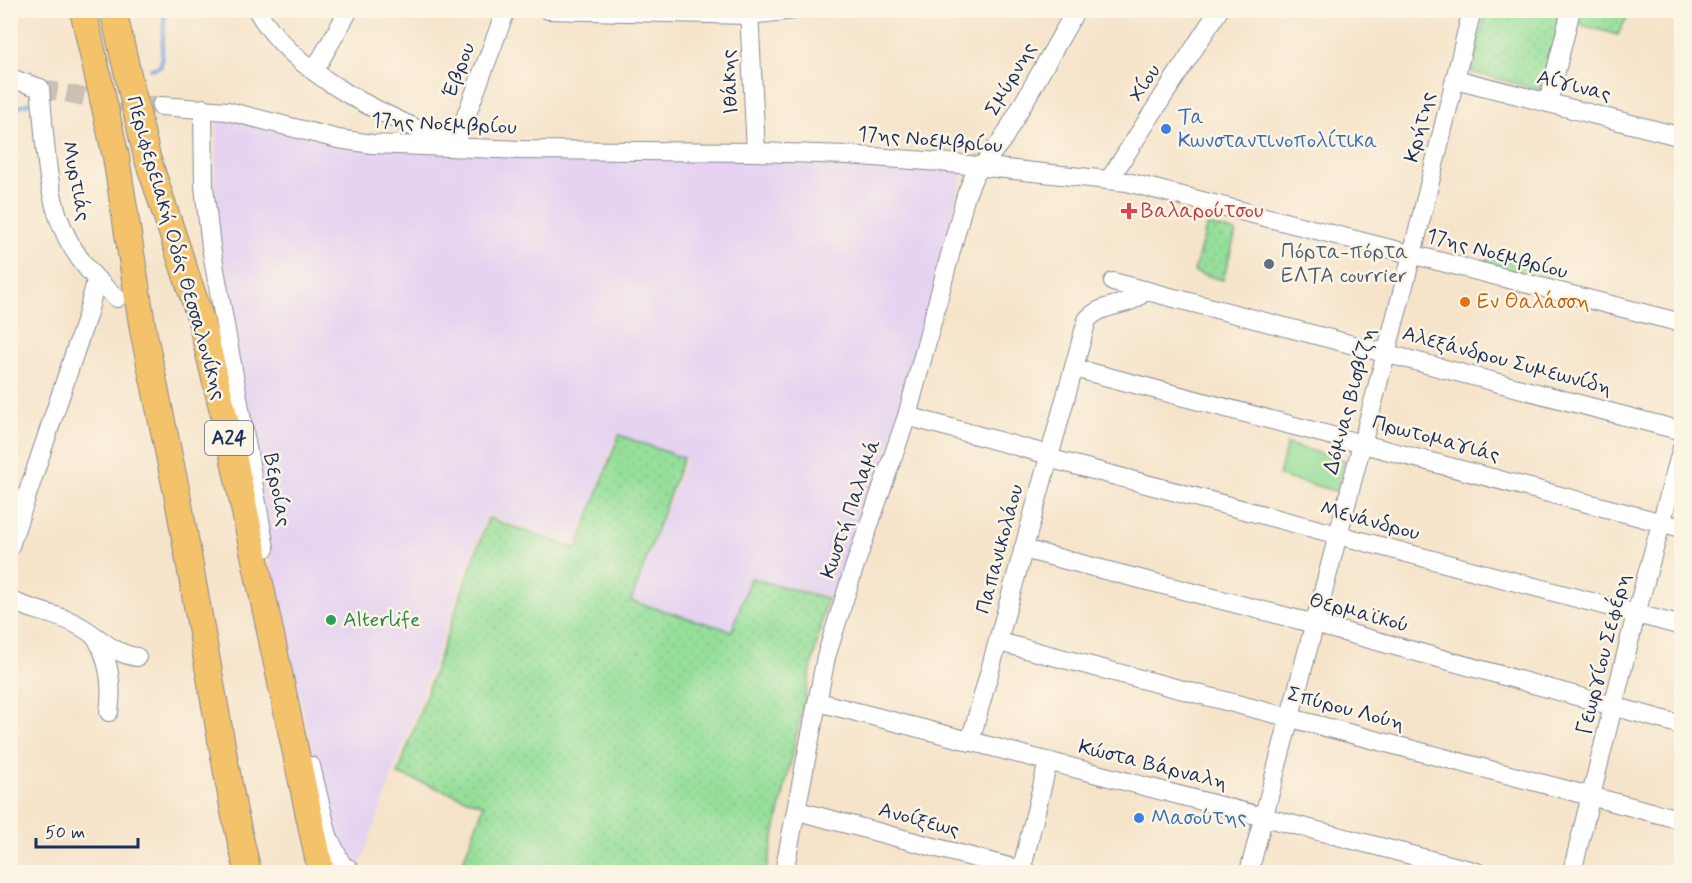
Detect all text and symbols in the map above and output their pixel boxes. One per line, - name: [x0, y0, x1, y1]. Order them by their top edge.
- street label: Σμύρνης: [979, 37, 1043, 121]
- street label: Έβρου: [436, 38, 482, 102]
- street label: Ιθάκης: [714, 49, 746, 115]
- street label: Χίου: [1122, 59, 1168, 107]
- street label: Αίγινας: [1534, 63, 1614, 109]
- street label: Κρήτης: [1398, 89, 1442, 165]
- street label: Περιφερειακή Οδός Θεσσαλονίκης: [119, 93, 233, 403]
- place label: Τα Κωνσταντινοπολίτικα: [1178, 103, 1377, 155]
- street label: 17ης Νοεμβρίου: [371, 106, 517, 142]
- street label: 17ης Νοεμβρίου: [856, 120, 1004, 160]
- marker: Τα Κωνσταντινοπολίτικα: [1159, 122, 1173, 136]
- street label: Μυρτιάς: [55, 138, 97, 224]
- place label: Βαλαρούτσου: [1141, 197, 1263, 225]
- marker: Βαλαρούτσου: [1122, 204, 1136, 218]
- street label: 17ης Νοεμβρίου: [1423, 222, 1571, 286]
- place label: Πόρτα-πόρτα ΕΛΤΑ courrier: [1281, 238, 1408, 290]
- marker: Πόρτα-πόρτα ΕΛΤΑ courrier: [1262, 257, 1276, 271]
- place label: Εν Θαλάσση: [1477, 288, 1589, 316]
- marker: Εν Θαλάσση: [1458, 295, 1472, 309]
- street label: Αλεξάνδρου Συμεωνίδη: [1399, 320, 1615, 402]
- street label: Δόμνας Βισβίζη: [1317, 325, 1383, 477]
- street label: Πρωτομαγιάς: [1369, 409, 1503, 469]
- road number: Α24: [205, 421, 253, 455]
- street label: Κωστή Παλαμά: [814, 436, 888, 582]
- street label: Βεροίας: [256, 451, 298, 529]
- street label: Παπανικολάου: [969, 481, 1031, 617]
- street label: Μενάνδρου: [1317, 494, 1423, 548]
- street label: Γεωργίου Σεφέρη: [1569, 570, 1638, 738]
- street label: Θερμαϊκού: [1306, 586, 1412, 640]
- place label: Alterlife: [343, 606, 420, 634]
- marker: Alterlife: [324, 613, 338, 627]
- street label: Σπύρου Λούη: [1284, 680, 1408, 738]
- street label: Κώστα Βάρναλη: [1076, 733, 1230, 797]
- street label: Ανοίξεως: [875, 796, 963, 844]
- place label: Μασούτης: [1151, 804, 1247, 832]
- scale bar: [36, 811, 138, 849]
- marker: Μασούτης: [1132, 811, 1146, 825]
- text: 50 m: [45, 821, 85, 845]

